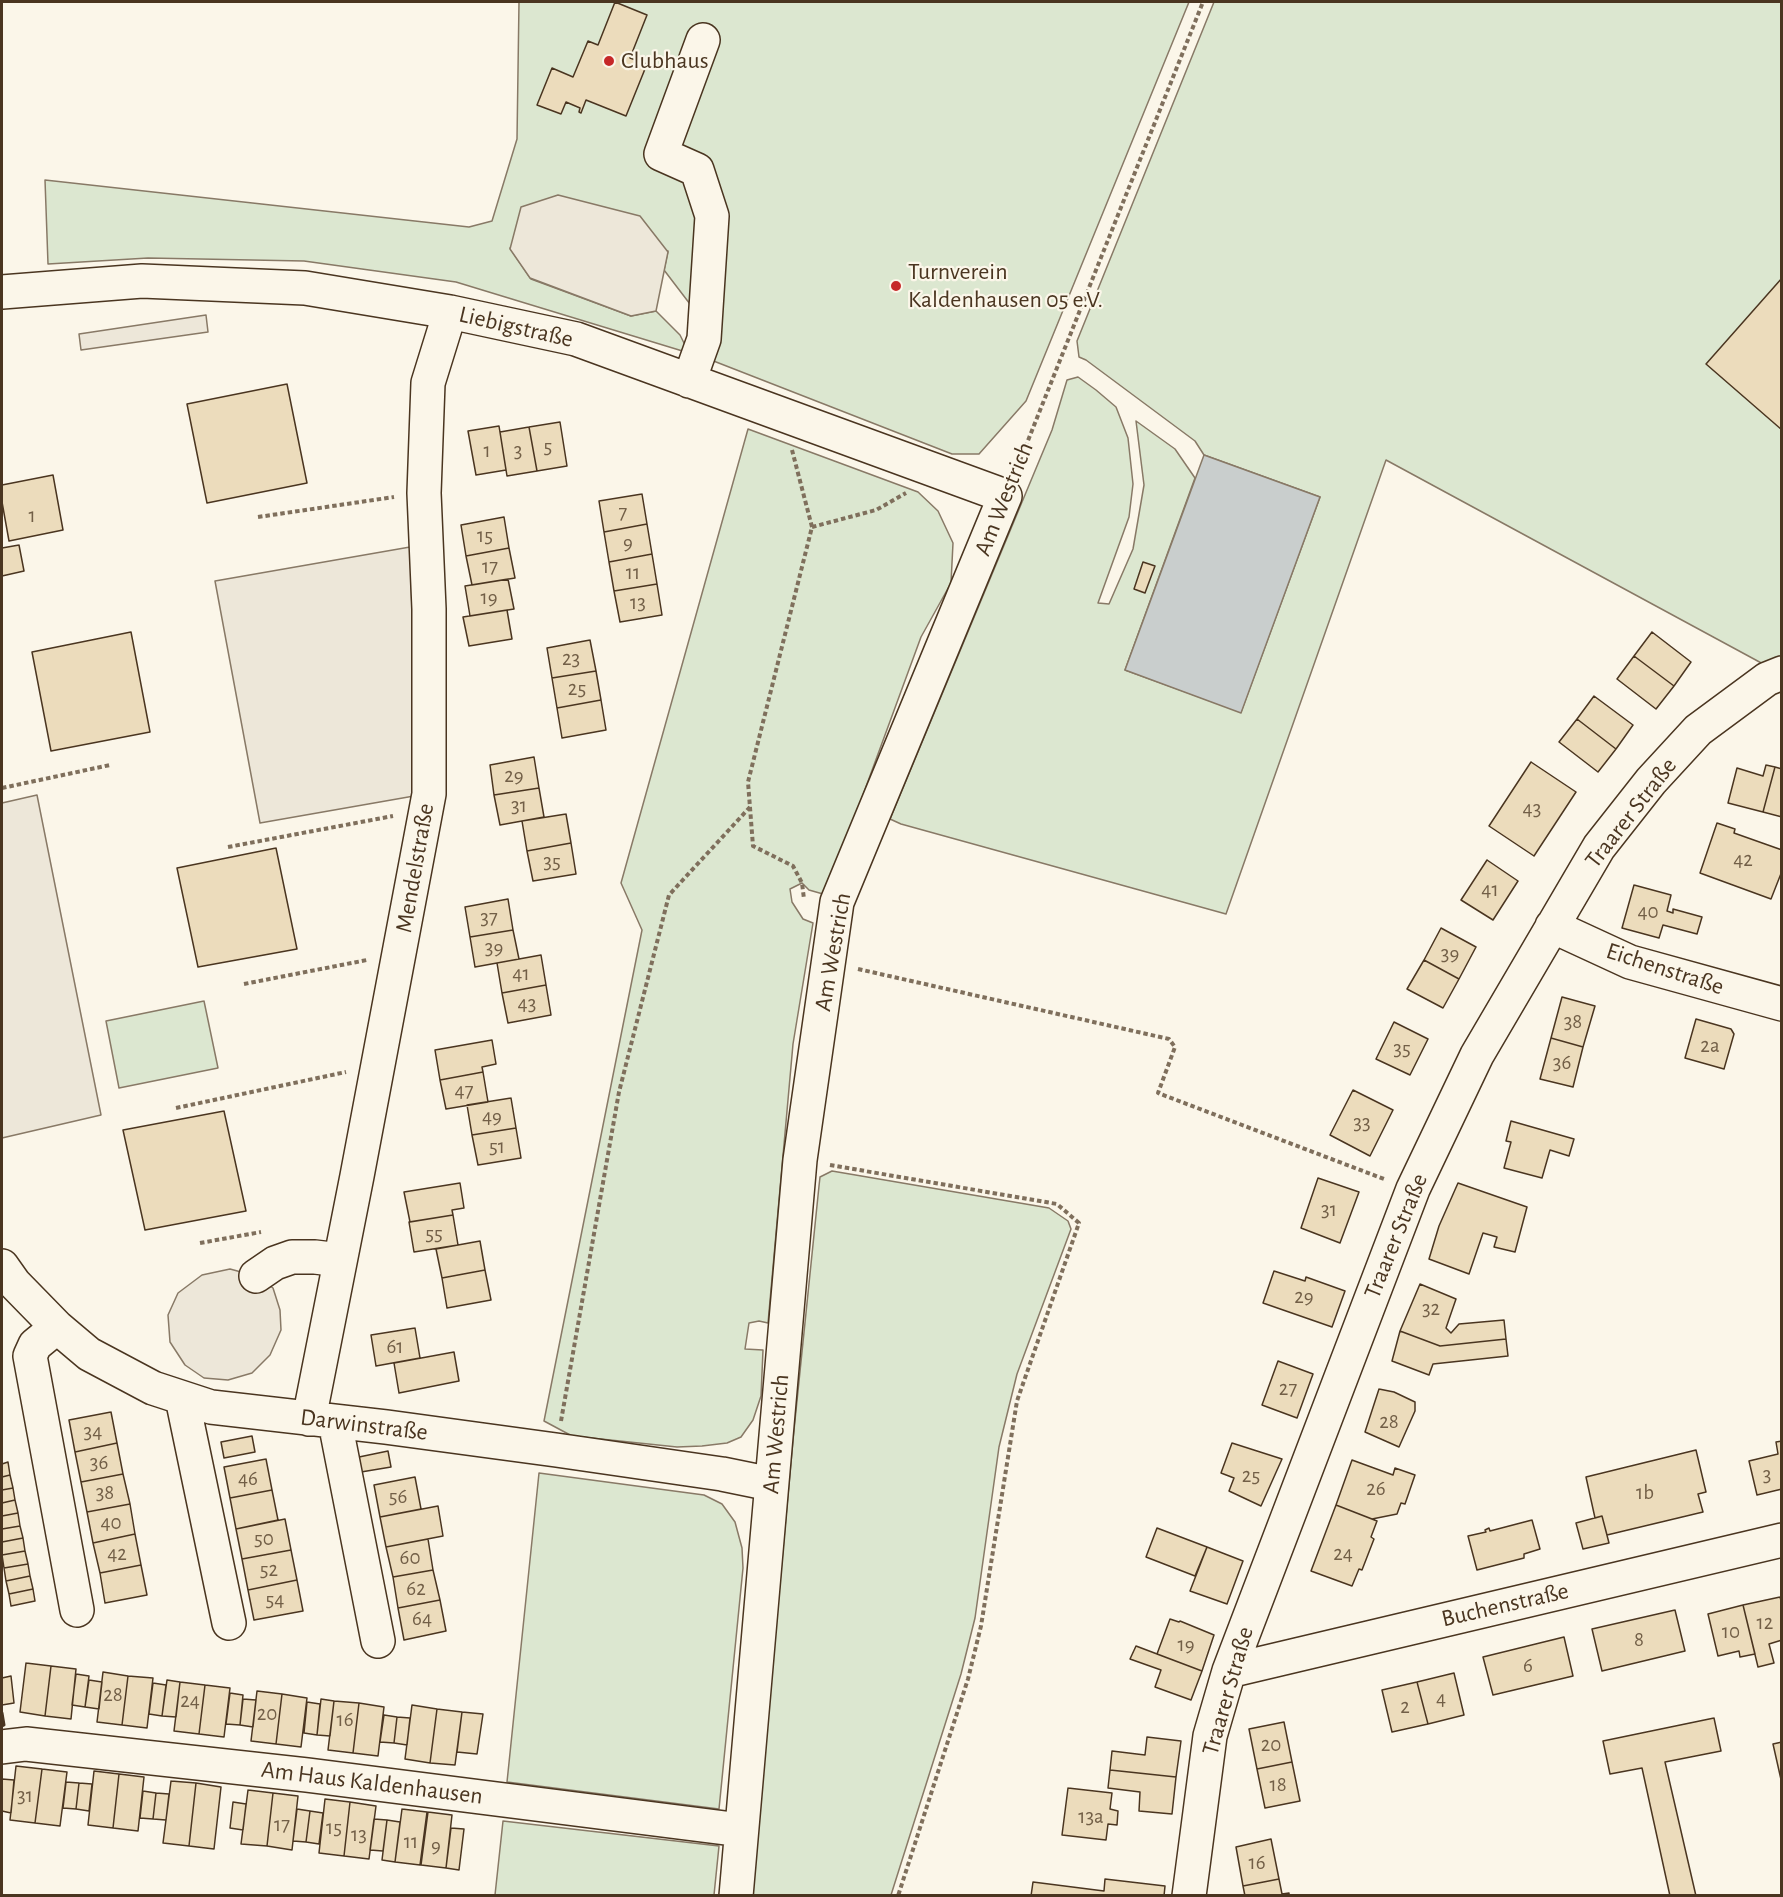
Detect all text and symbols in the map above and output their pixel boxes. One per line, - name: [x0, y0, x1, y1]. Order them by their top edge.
- place label: Clubhaus: [621, 47, 709, 75]
- marker: Clubhaus: [602, 54, 616, 68]
- place label: Turnverein Kaldenhausen 05 e.V.: [908, 258, 1103, 314]
- marker: Turnverein Kaldenhausen 05 e.V.: [889, 279, 903, 293]
- street label: Liebigstraße: [456, 300, 576, 354]
- house number: 5: [544, 434, 552, 460]
- house number: 1: [483, 438, 491, 464]
- house number: 3: [514, 438, 522, 464]
- street label: Am Westrich: [968, 438, 1040, 560]
- house number: 7: [619, 500, 627, 526]
- house number: 1: [28, 503, 36, 529]
- house number: 15: [477, 523, 493, 549]
- house number: 9: [623, 530, 633, 556]
- house number: 17: [482, 554, 498, 580]
- house number: 11: [626, 560, 640, 586]
- house number: 19: [480, 585, 498, 611]
- house number: 13: [630, 590, 646, 616]
- house number: 23: [562, 646, 580, 672]
- house number: 25: [568, 676, 586, 702]
- street label: Traarer Straße: [1579, 752, 1683, 874]
- house number: 29: [504, 763, 524, 789]
- house number: 31: [511, 793, 527, 819]
- house number: 43: [1523, 796, 1541, 822]
- street label: Mendelstraße: [389, 801, 441, 935]
- house number: 42: [1733, 847, 1753, 873]
- house number: 35: [543, 849, 561, 875]
- house number: 41: [1481, 877, 1499, 903]
- street label: Am Westrich: [808, 890, 858, 1014]
- house number: 40: [1637, 899, 1659, 925]
- house number: 37: [480, 905, 498, 931]
- house number: 39: [485, 935, 503, 961]
- street label: Eichenstraße: [1603, 936, 1727, 1002]
- house number: 39: [1441, 941, 1459, 967]
- house number: 41: [512, 961, 530, 987]
- house number: 43: [518, 991, 536, 1017]
- house number: 38: [1564, 1009, 1582, 1035]
- house number: 2a: [1700, 1033, 1720, 1059]
- house number: 35: [1393, 1036, 1411, 1062]
- house number: 36: [1553, 1050, 1571, 1076]
- house number: 47: [455, 1078, 473, 1104]
- house number: 49: [482, 1104, 502, 1130]
- house number: 33: [1353, 1110, 1371, 1136]
- house number: 51: [489, 1134, 505, 1160]
- street label: Traarer Straße: [1358, 1169, 1434, 1303]
- house number: 31: [1321, 1197, 1337, 1223]
- house number: 55: [425, 1221, 443, 1247]
- house number: 29: [1294, 1284, 1314, 1310]
- house number: 32: [1422, 1296, 1440, 1322]
- house number: 61: [386, 1334, 404, 1360]
- street label: Am Westrich: [756, 1373, 796, 1495]
- house number: 27: [1279, 1376, 1297, 1402]
- street label: Darwinstraße: [299, 1403, 429, 1447]
- house number: 28: [1379, 1409, 1399, 1435]
- house number: 34: [84, 1419, 102, 1445]
- house number: 36: [90, 1450, 108, 1476]
- house number: 3: [1763, 1462, 1771, 1488]
- house number: 25: [1242, 1463, 1260, 1489]
- house number: 46: [238, 1466, 258, 1492]
- house number: 26: [1366, 1476, 1386, 1502]
- house number: 38: [96, 1480, 114, 1506]
- house number: 1b: [1636, 1480, 1654, 1506]
- house number: 56: [389, 1484, 407, 1510]
- house number: 40: [100, 1510, 122, 1536]
- house number: 50: [254, 1526, 274, 1552]
- house number: 42: [107, 1541, 127, 1567]
- house number: 24: [1333, 1541, 1353, 1567]
- house number: 60: [400, 1545, 420, 1571]
- house number: 52: [260, 1557, 278, 1583]
- house number: 62: [406, 1576, 426, 1602]
- street label: Buchenstraße: [1439, 1576, 1571, 1634]
- house number: 54: [266, 1587, 284, 1613]
- house number: 64: [412, 1606, 432, 1632]
- house number: 12: [1757, 1610, 1773, 1636]
- house number: 10: [1722, 1619, 1740, 1645]
- street label: Traarer Straße: [1196, 1624, 1260, 1758]
- house number: 8: [1634, 1627, 1644, 1653]
- house number: 19: [1177, 1632, 1195, 1658]
- house number: 6: [1523, 1653, 1533, 1679]
- house number: 28: [103, 1682, 123, 1708]
- house number: 4: [1436, 1686, 1446, 1712]
- house number: 24: [180, 1688, 200, 1714]
- house number: 2: [1400, 1694, 1410, 1720]
- house number: 20: [257, 1701, 277, 1727]
- house number: 16: [336, 1707, 354, 1733]
- house number: 20: [1261, 1732, 1281, 1758]
- street label: Am Haus Kaldenhausen: [260, 1755, 484, 1811]
- house number: 18: [1269, 1772, 1287, 1798]
- house number: 31: [17, 1783, 33, 1809]
- house number: 13a: [1078, 1804, 1104, 1830]
- house number: 17: [274, 1812, 290, 1838]
- house number: 15: [326, 1815, 342, 1841]
- house number: 13: [351, 1822, 367, 1848]
- house number: 11: [404, 1829, 418, 1855]
- house number: 9: [431, 1833, 441, 1859]
- house number: 16: [1248, 1850, 1266, 1876]

